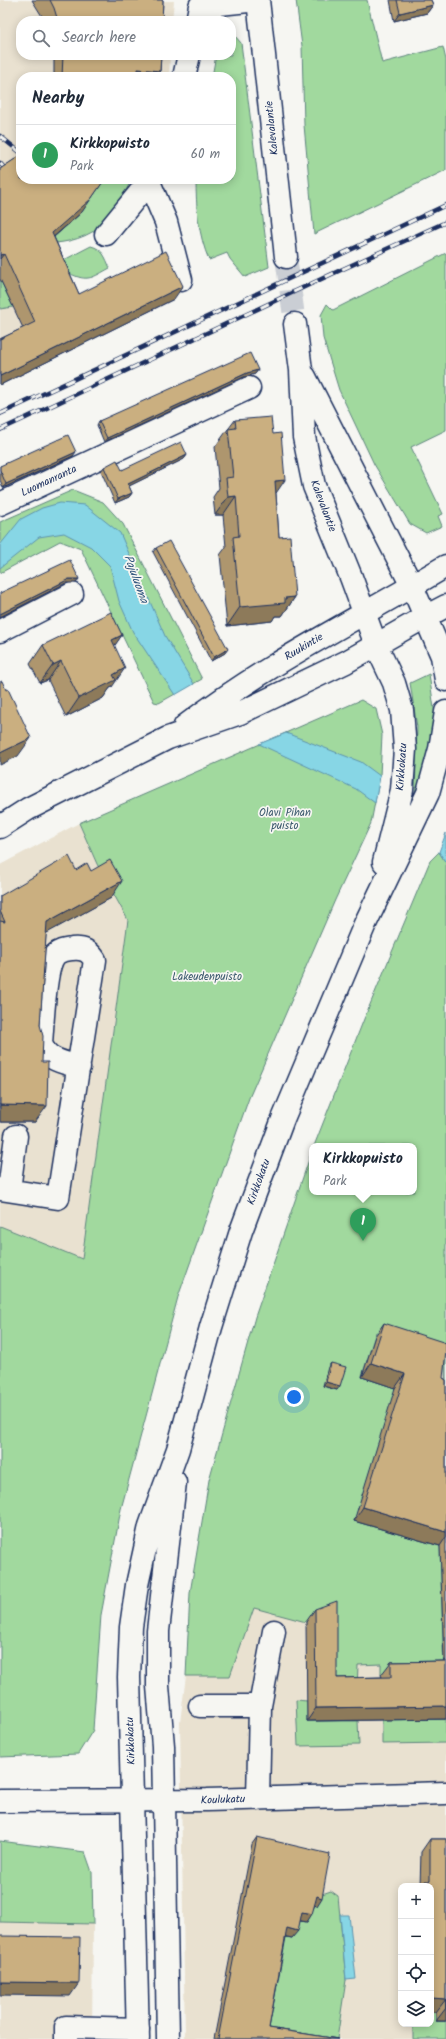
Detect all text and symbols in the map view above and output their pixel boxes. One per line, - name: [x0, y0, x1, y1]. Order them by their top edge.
- search box: [16, 16, 236, 60]
- text: Search here: [62, 26, 136, 50]
- icon: search: [30, 27, 52, 49]
- text: Nearby: [32, 85, 84, 112]
- street label: Kalevalantie: [260, 100, 284, 156]
- text: Kirkkopuisto: [70, 132, 150, 156]
- text: 1: [43, 144, 47, 165]
- text: 60 m: [191, 144, 220, 165]
- text: Park: [70, 156, 94, 177]
- street label: Luomanranta: [18, 460, 80, 502]
- street label: Kalevalantie: [305, 477, 341, 535]
- water label: Pajuluoma: [118, 552, 154, 607]
- street label: Ruukintie: [281, 628, 327, 666]
- street label: Kirkkokatu: [391, 742, 413, 792]
- park label: Olavi Pihan puisto: [259, 804, 311, 835]
- park label: Lakeudenpuisto: [172, 968, 242, 986]
- popup: [309, 1143, 417, 1195]
- text: Kirkkopuisto: [323, 1147, 403, 1171]
- street label: Kirkkokatu: [242, 1156, 276, 1208]
- text: Park: [323, 1171, 347, 1192]
- pin: 1: [350, 1208, 376, 1241]
- your location: [284, 1387, 304, 1407]
- street label: Kirkkokatu: [121, 1716, 141, 1765]
- street label: Koulukatu: [200, 1790, 246, 1810]
- map controls: [398, 1883, 434, 2027]
- button: +: [398, 1883, 434, 1919]
- button: −: [398, 1919, 434, 1955]
- button: locate: [398, 1955, 434, 1991]
- button: layers: [398, 1991, 434, 2027]

